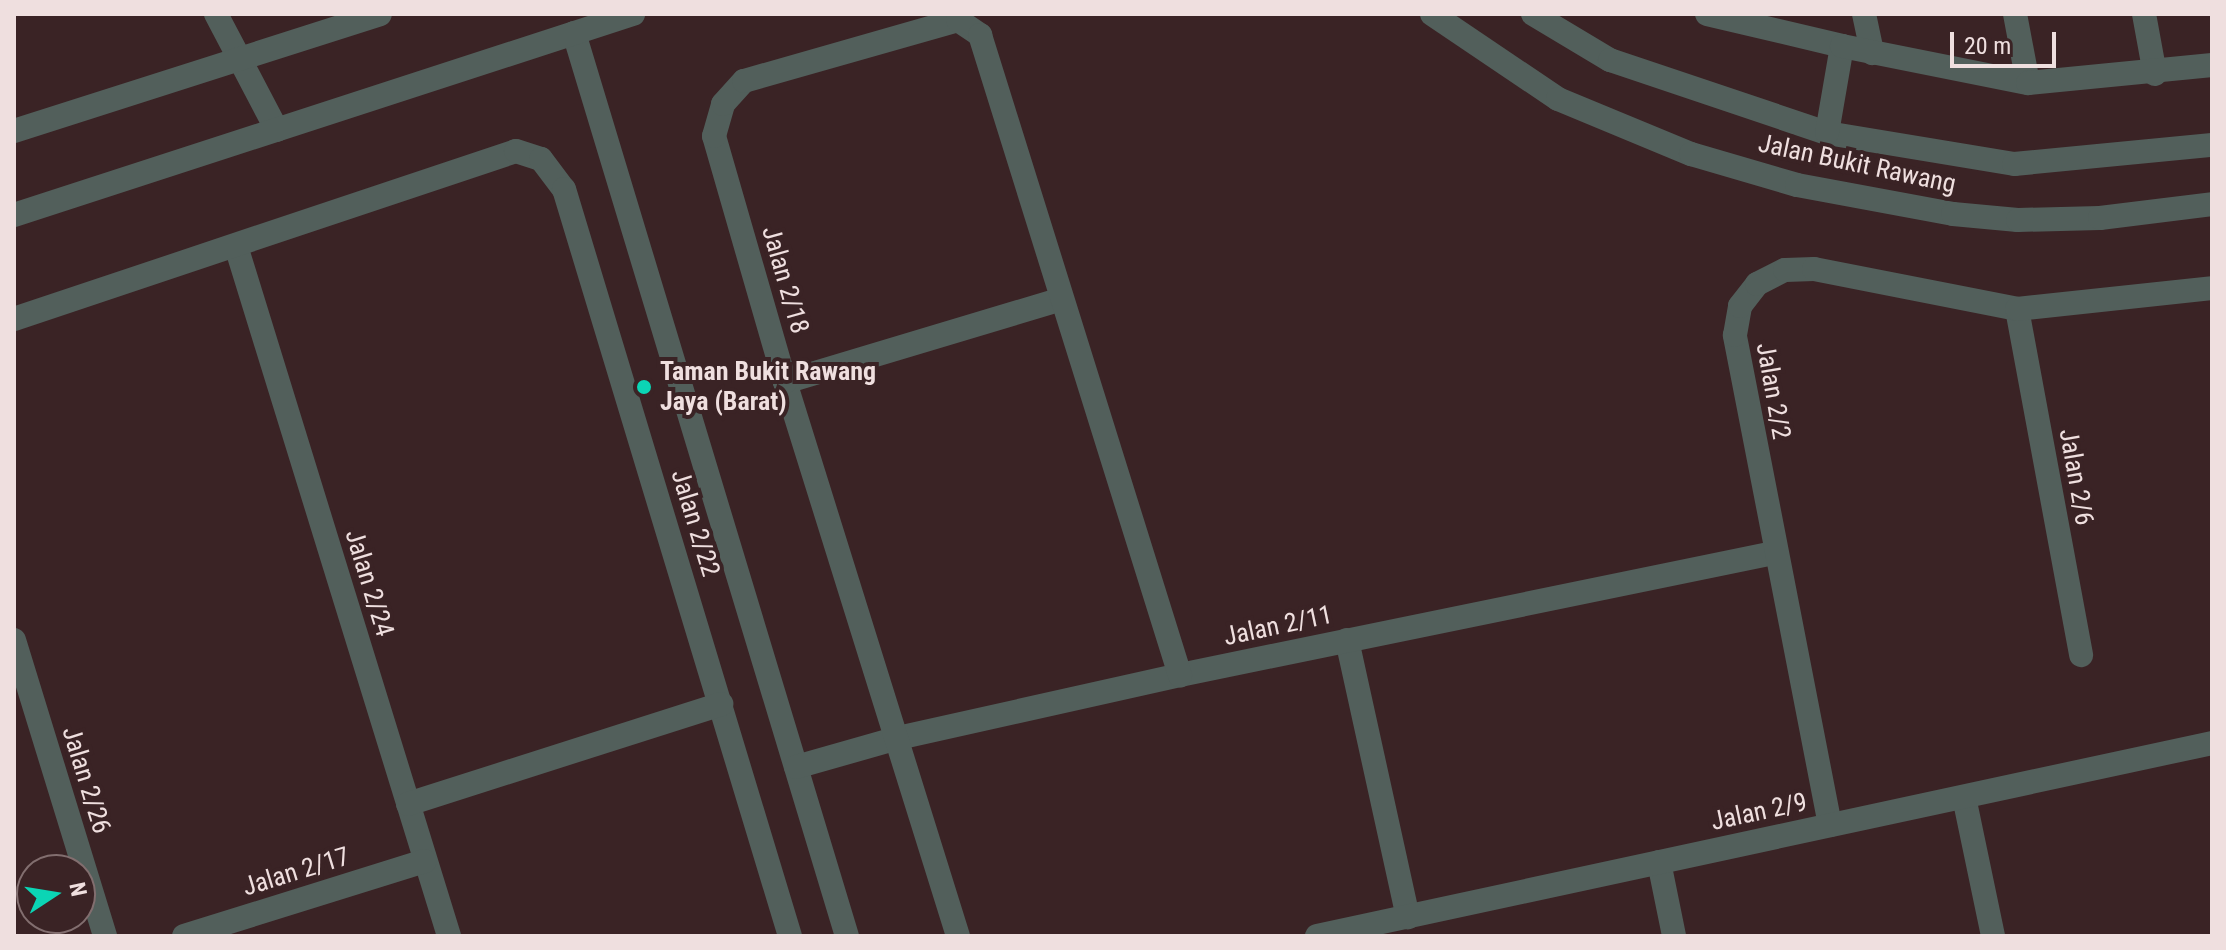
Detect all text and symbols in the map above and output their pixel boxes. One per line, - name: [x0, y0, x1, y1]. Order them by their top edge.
- scale bar: [1954, 16, 2060, 66]
- text: 20 m: [1964, 32, 2011, 60]
- street label: Jalan Bukit Rawang: [1755, 128, 1959, 200]
- street label: Jalan 2/18: [755, 223, 815, 337]
- street label: Jalan 2/2: [1749, 340, 1797, 442]
- place label: Taman Bukit Rawang Jaya (Barat): [660, 356, 876, 418]
- marker: Taman Bukit Rawang Jaya (Barat): [635, 378, 653, 396]
- street label: Jalan 2/6: [2052, 426, 2100, 528]
- street label: Jalan 2/22: [664, 466, 726, 580]
- street label: Jalan 2/24: [338, 526, 400, 640]
- street label: Jalan 2/11: [1221, 599, 1335, 653]
- street label: Jalan 2/26: [55, 723, 117, 837]
- street label: Jalan 2/9: [1708, 787, 1810, 837]
- street label: Jalan 2/17: [239, 841, 353, 903]
- north arrow: [16, 854, 96, 934]
- text: N: [64, 880, 92, 899]

